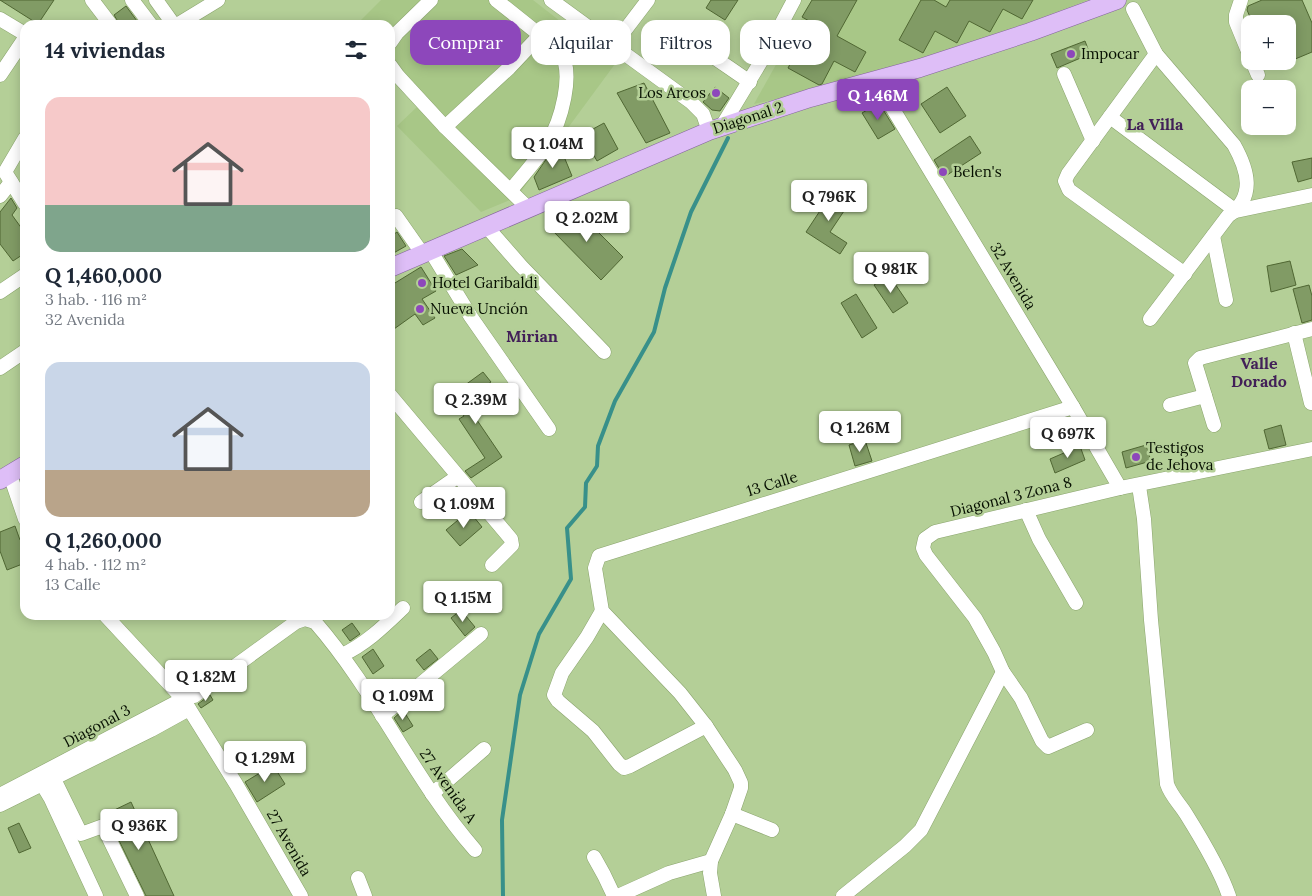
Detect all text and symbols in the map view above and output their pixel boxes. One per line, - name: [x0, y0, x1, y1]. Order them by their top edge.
- map controls: [1241, 15, 1296, 135]
- button: +: [1241, 15, 1296, 70]
- chip: Comprar: [410, 20, 521, 65]
- chip: Alquilar: [531, 20, 631, 65]
- chip: Filtros: [641, 20, 730, 65]
- chip: Nuevo: [740, 20, 830, 65]
- icon: filters: [342, 36, 370, 64]
- text: 14 viviendas: [45, 37, 165, 64]
- place label: Impocar: [1081, 44, 1140, 63]
- marker: Impocar: [1065, 48, 1077, 60]
- pin: Q 1.46M: [832, 78, 924, 121]
- button: −: [1241, 80, 1296, 135]
- place label: Los Arcos: [638, 83, 706, 102]
- text: Q 1.46M: [848, 85, 908, 105]
- marker: Los Arcos: [710, 87, 722, 99]
- street label: Diagonal 2: [710, 97, 786, 138]
- district label: La Villa: [1127, 114, 1184, 134]
- pin: Q 1.04M: [507, 126, 599, 169]
- icon: home: [163, 129, 253, 219]
- text: Q 1.04M: [523, 133, 584, 153]
- place label: Belen's: [953, 162, 1002, 181]
- marker: Belen's: [937, 166, 949, 178]
- pin: Q 796K: [788, 180, 870, 222]
- text: Q 796K: [802, 186, 856, 206]
- pin: Q 2.02M: [541, 200, 633, 243]
- text: Q 2.02M: [556, 207, 618, 227]
- street label: 32 Avenida: [986, 239, 1041, 313]
- pin: Q 981K: [850, 252, 932, 294]
- text: Q 981K: [865, 258, 917, 278]
- text: Q 1,460,000: [45, 262, 162, 289]
- place label: Hotel Garibaldi: [432, 273, 538, 292]
- marker: Hotel Garibaldi: [416, 277, 428, 289]
- text: 3 hab. · 116 m²: [45, 289, 147, 309]
- place label: Nueva Unción: [430, 299, 528, 318]
- marker: Nueva Unción: [414, 303, 426, 315]
- text: 32 Avenida: [45, 309, 125, 329]
- district label: Mirian: [506, 326, 558, 346]
- district label: Valle Dorado: [1231, 353, 1287, 391]
- pin: Q 2.39M: [430, 382, 522, 425]
- text: Q 2.39M: [445, 389, 507, 409]
- icon: home: [163, 394, 253, 484]
- pin: Q 1.26M: [814, 410, 906, 453]
- pin: Q 697K: [1027, 416, 1109, 459]
- text: Q 1.26M: [830, 417, 890, 437]
- text: Q 697K: [1041, 423, 1095, 443]
- place label: Testigos de Jehova: [1146, 438, 1214, 474]
- marker: Testigos de Jehova: [1130, 451, 1142, 463]
- street label: 13 Calle: [744, 467, 800, 500]
- street label: Diagonal 3 Zona 8: [948, 472, 1074, 521]
- pin: Q 1.09M: [418, 486, 510, 529]
- text: Q 1.09M: [433, 493, 495, 513]
- text: Q 1,260,000: [45, 527, 162, 554]
- text: 4 hab. · 112 m²: [45, 554, 146, 574]
- text: 13 Calle: [45, 574, 101, 594]
- pin: Q 1.15M: [417, 580, 509, 623]
- text: Q 1.15M: [434, 587, 492, 607]
- pin: Q 1.82M: [160, 660, 252, 702]
- text: Q 1.82M: [176, 666, 236, 686]
- pin: Q 1.09M: [357, 678, 449, 721]
- text: Q 1.09M: [372, 685, 434, 705]
- street label: Diagonal 3: [60, 700, 134, 751]
- pin: Q 1.29M: [219, 740, 311, 783]
- street label: 27 Avenida A: [416, 745, 481, 827]
- text: Q 1.29M: [235, 747, 295, 767]
- street label: 27 Avenida: [263, 806, 316, 880]
- pin: Q 936K: [98, 808, 180, 851]
- text: Q 936K: [111, 815, 167, 835]

